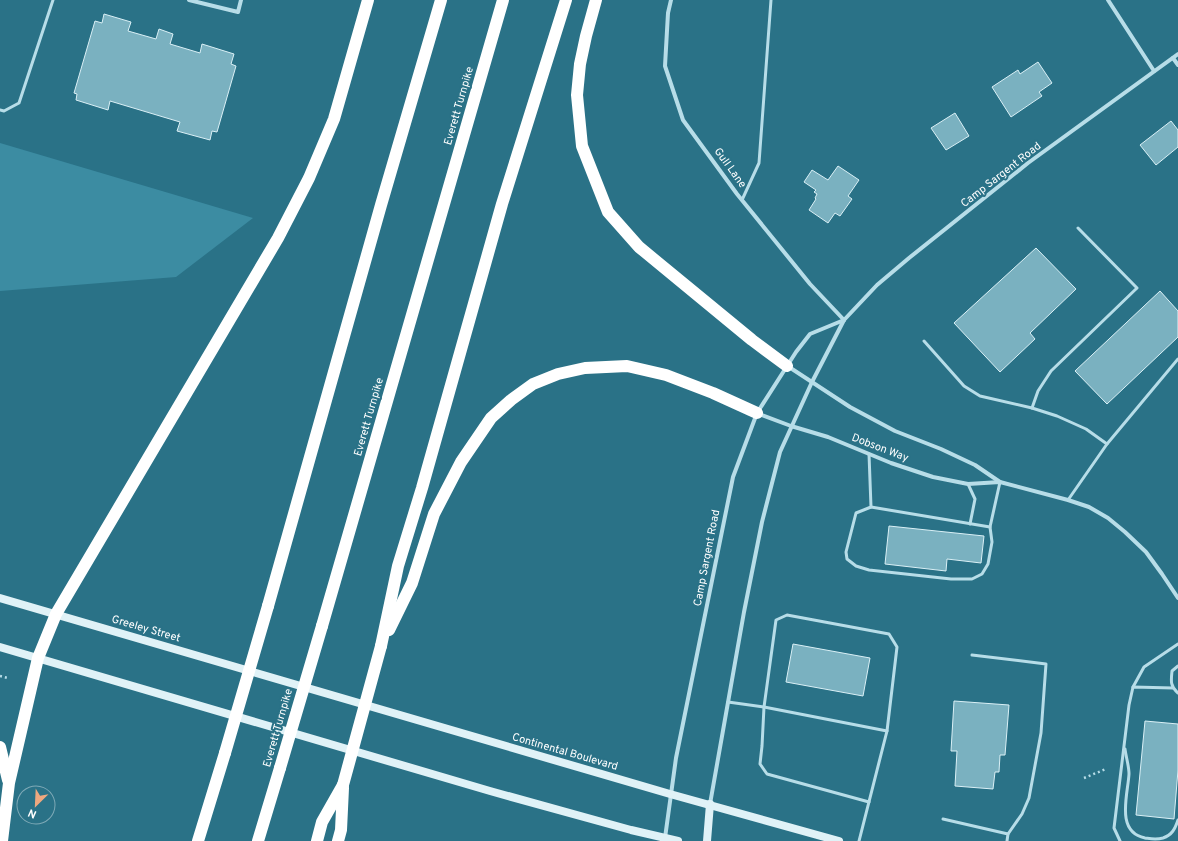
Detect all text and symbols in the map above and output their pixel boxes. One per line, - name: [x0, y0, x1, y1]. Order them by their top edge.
- street label: Everett Turnpike: [441, 65, 477, 147]
- street label: Camp Sargent Road: [958, 139, 1044, 211]
- street label: Gull Lane: [711, 145, 749, 191]
- street label: Everett Turnpike: [351, 376, 387, 458]
- street label: Dobson Way: [850, 431, 911, 465]
- street label: Camp Sargent Road: [691, 508, 723, 608]
- street label: Greeley Street: [110, 613, 182, 645]
- street label: Everett Turnpike: [260, 687, 296, 769]
- street label: Continental Boulevard: [510, 730, 620, 774]
- north arrow: [16, 785, 56, 825]
- text: N: [26, 805, 39, 821]

